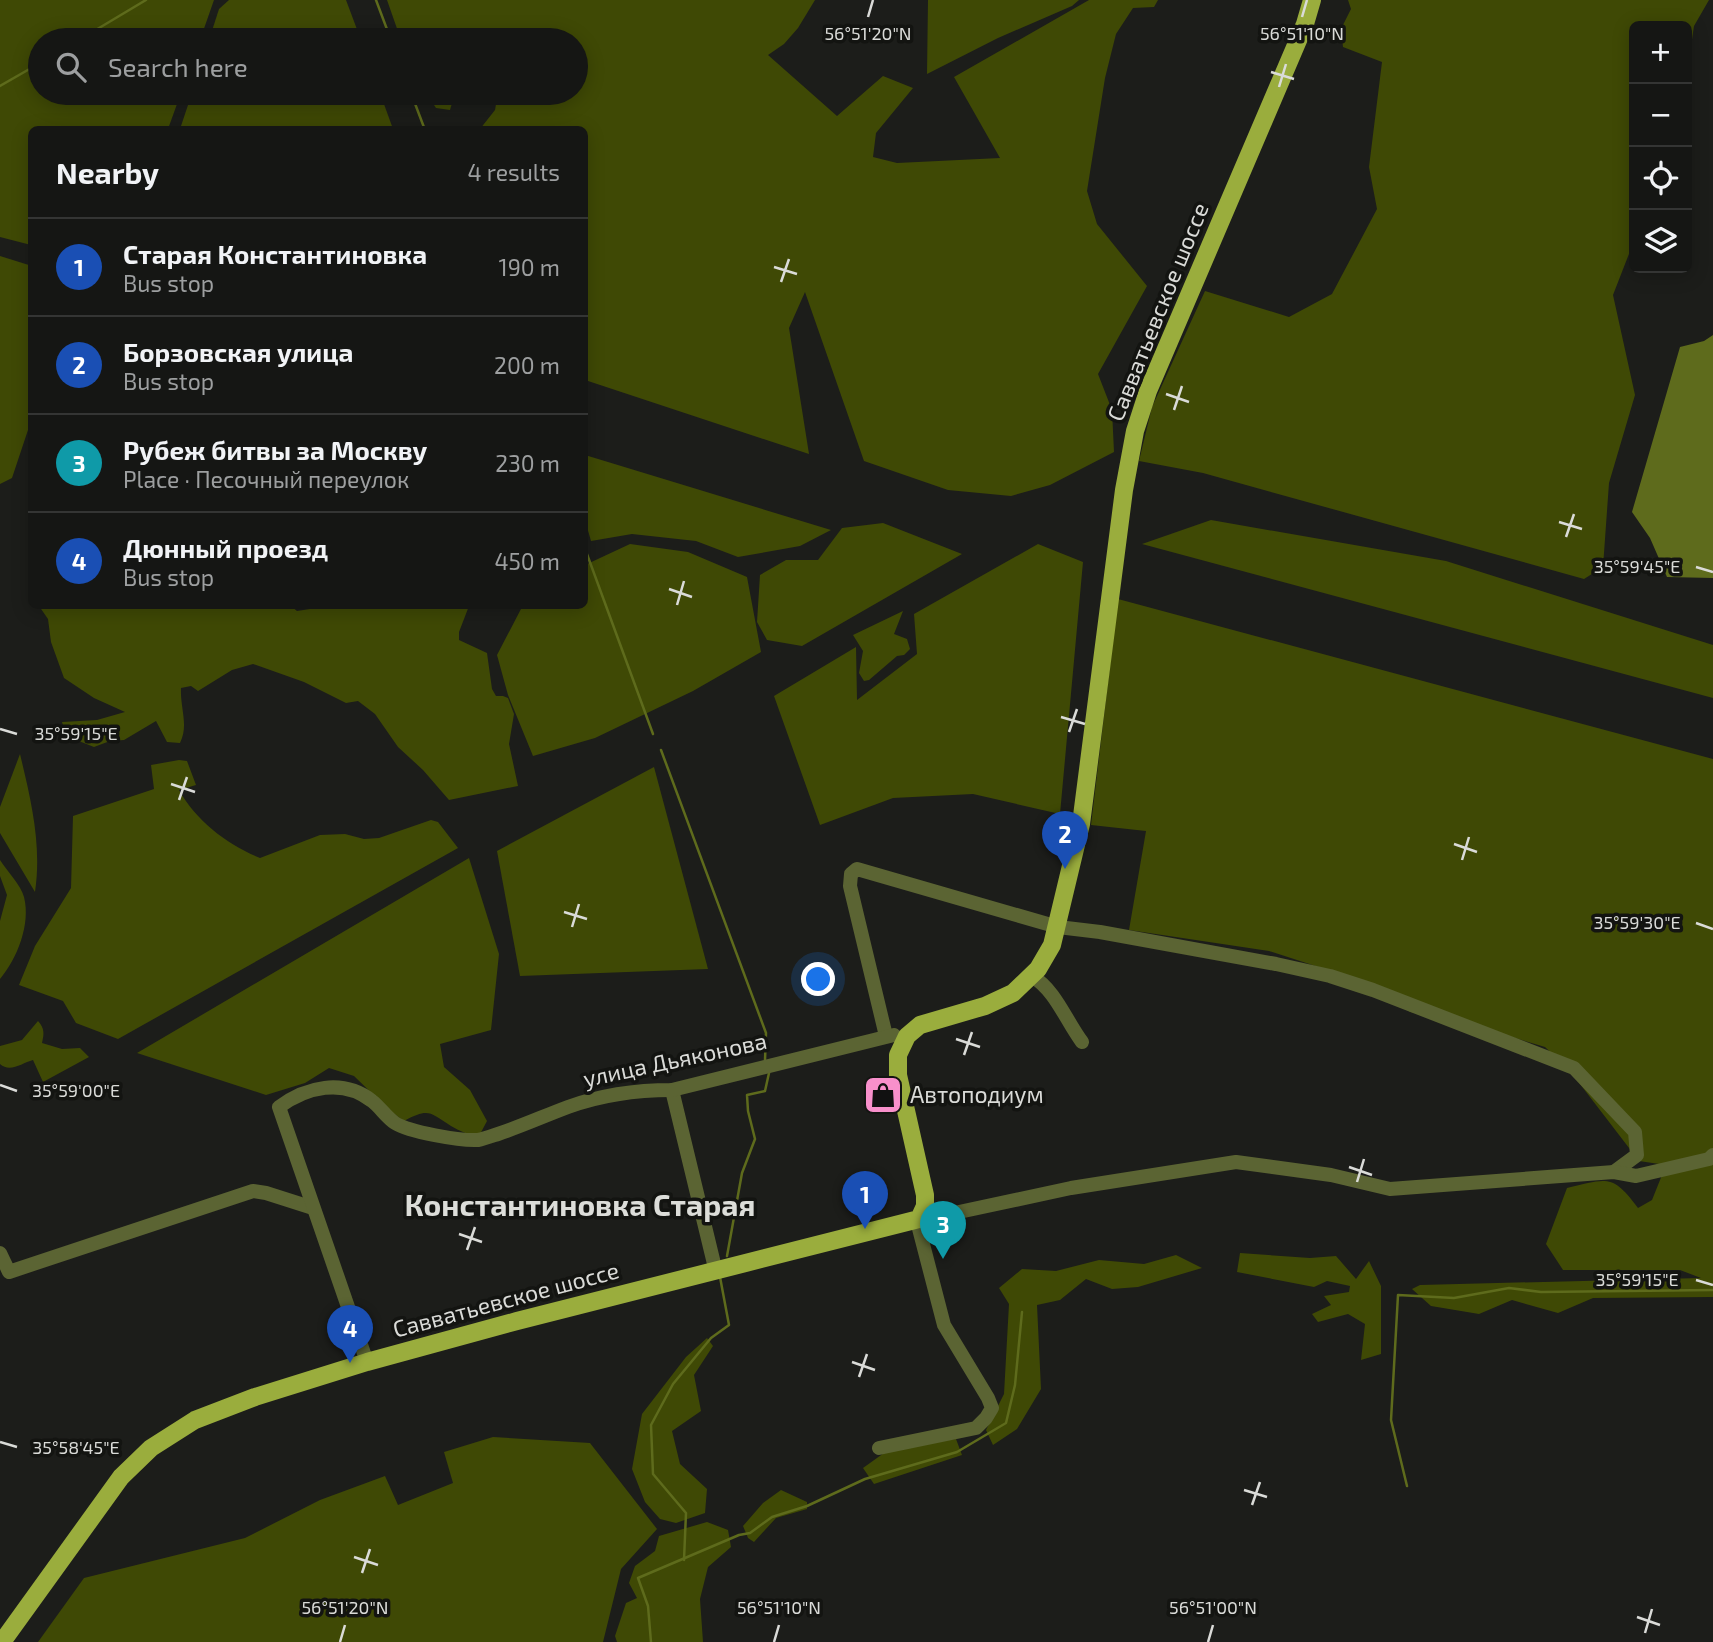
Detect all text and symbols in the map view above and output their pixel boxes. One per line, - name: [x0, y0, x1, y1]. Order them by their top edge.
- map controls: [1629, 21, 1692, 273]
- button: +: [1629, 21, 1692, 84]
- text: 56°51'20"N: [824, 22, 912, 44]
- text: 56°51'10"N: [1260, 22, 1344, 44]
- search box: [28, 28, 588, 105]
- icon: search: [52, 48, 90, 86]
- text: Search here: [108, 51, 248, 82]
- button: −: [1629, 84, 1692, 147]
- button: locate: [1629, 147, 1692, 210]
- text: Nearby: [56, 154, 159, 190]
- text: 4 results: [468, 158, 560, 186]
- street label: Савватьевское шоссе: [1100, 198, 1214, 425]
- button: layers: [1629, 210, 1692, 273]
- text: Старая Константиновка: [123, 238, 427, 269]
- text: 1: [74, 253, 84, 281]
- text: 190 m: [499, 253, 560, 281]
- text: Bus stop: [123, 269, 214, 297]
- text: Борзовская улица: [123, 336, 353, 367]
- text: 2: [72, 351, 86, 379]
- text: 200 m: [494, 351, 560, 379]
- text: Bus stop: [123, 367, 214, 395]
- text: Рубеж битвы за Москву: [123, 434, 427, 465]
- text: 3: [72, 449, 86, 477]
- text: 230 m: [495, 449, 560, 477]
- text: Place · Песочный переулок: [123, 465, 409, 493]
- text: Дюнный проезд: [123, 532, 328, 563]
- text: 4: [72, 547, 86, 575]
- text: 450 m: [494, 547, 560, 575]
- text: 35°59'45"E: [1594, 555, 1680, 577]
- text: Bus stop: [123, 563, 214, 591]
- text: 35°59'15"E: [34, 722, 118, 744]
- pin: 2: [1042, 811, 1088, 869]
- text: 35°59'30"E: [1593, 911, 1681, 933]
- your location: [801, 962, 835, 996]
- street label: улица Дьяконова: [580, 1026, 769, 1093]
- shop icon: Автоподиум: [862, 1074, 904, 1116]
- text: 35°59'00"E: [32, 1079, 120, 1101]
- place label: Автоподиум: [910, 1080, 1044, 1109]
- pin: 1: [842, 1171, 888, 1229]
- district label: Константиновка Старая: [405, 1186, 755, 1222]
- pin: 3: [920, 1201, 966, 1259]
- street label: Савватьевское шоссе: [390, 1255, 622, 1343]
- text: 35°59'15"E: [1595, 1268, 1679, 1290]
- pin: 4: [327, 1305, 373, 1363]
- text: 35°58'45"E: [32, 1436, 120, 1458]
- text: 56°51'20"N: [301, 1596, 389, 1618]
- text: 56°51'10"N: [737, 1596, 821, 1618]
- text: 56°51'00"N: [1169, 1596, 1257, 1618]

